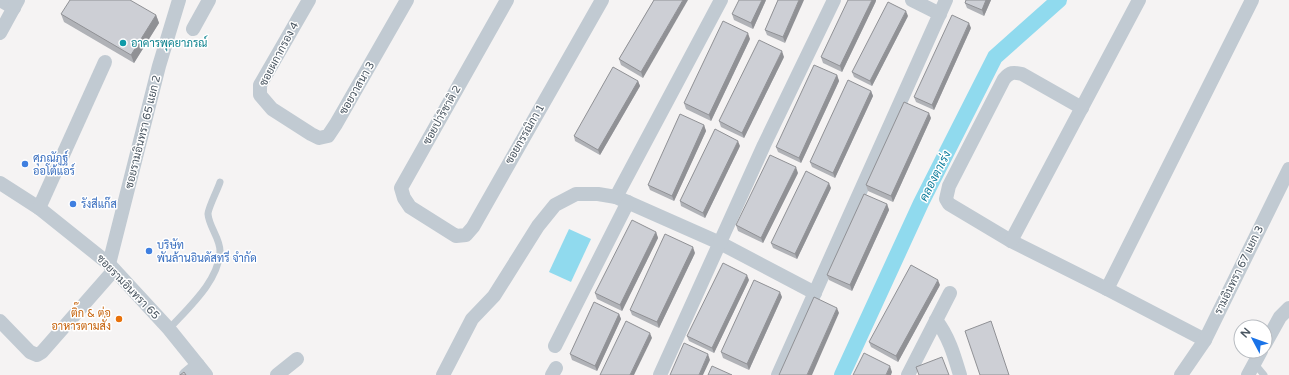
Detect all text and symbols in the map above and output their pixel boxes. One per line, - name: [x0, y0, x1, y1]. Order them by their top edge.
- street label: ซอยผกากรอง 4: [257, 20, 301, 88]
- place label: อาคารพุคยาภรณ์: [131, 35, 208, 52]
- marker: อาคารพุคยาภรณ์: [118, 38, 128, 48]
- street label: ซอยวาสนา 3: [337, 59, 377, 117]
- street label: ซอยรามอินทรา 65 แยก 2: [123, 74, 163, 190]
- street label: ซอยปาริชาติ 2: [420, 83, 464, 147]
- street label: ซอยกรรณิกา 1: [503, 102, 547, 166]
- water label: คลองตาเร่ง: [916, 148, 954, 204]
- place label: ศุภณัฎฐ์ ออโต้แอร์: [33, 150, 75, 178]
- marker: ศุภณัฎฐ์ ออโต้แอร์: [20, 159, 30, 169]
- place label: รังสีแก๊ส: [81, 196, 117, 211]
- marker: รังสีแก๊ส: [68, 199, 78, 209]
- street label: รามอินทรา 67 แยก 3: [1212, 223, 1266, 316]
- place label: บริษัท พันล้านอินดัสทรี จำกัด: [157, 238, 257, 265]
- marker: บริษัท พันล้านอินดัสทรี จำกัด: [144, 246, 154, 256]
- street label: ซอยรามอินทรา 65: [94, 252, 162, 322]
- place label: ติ๊ก & ต่อ อาหารตามสั่ง: [51, 302, 111, 333]
- marker: ติ๊ก & ต่อ อาหารตามสั่ง: [114, 314, 124, 324]
- north arrow: [1233, 319, 1273, 359]
- text: N: [1238, 325, 1254, 340]

